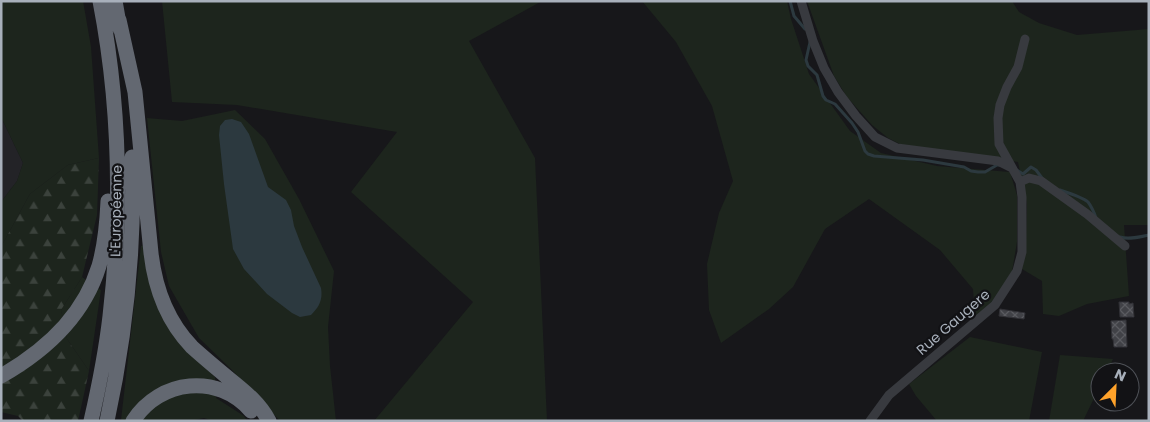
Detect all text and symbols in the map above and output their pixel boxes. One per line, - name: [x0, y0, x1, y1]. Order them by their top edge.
- street label: L'Européenne: [105, 165, 127, 257]
- street label: Rue Gaugere: [912, 284, 994, 359]
- north arrow: [1090, 362, 1140, 412]
- text: N: [1111, 364, 1129, 386]

